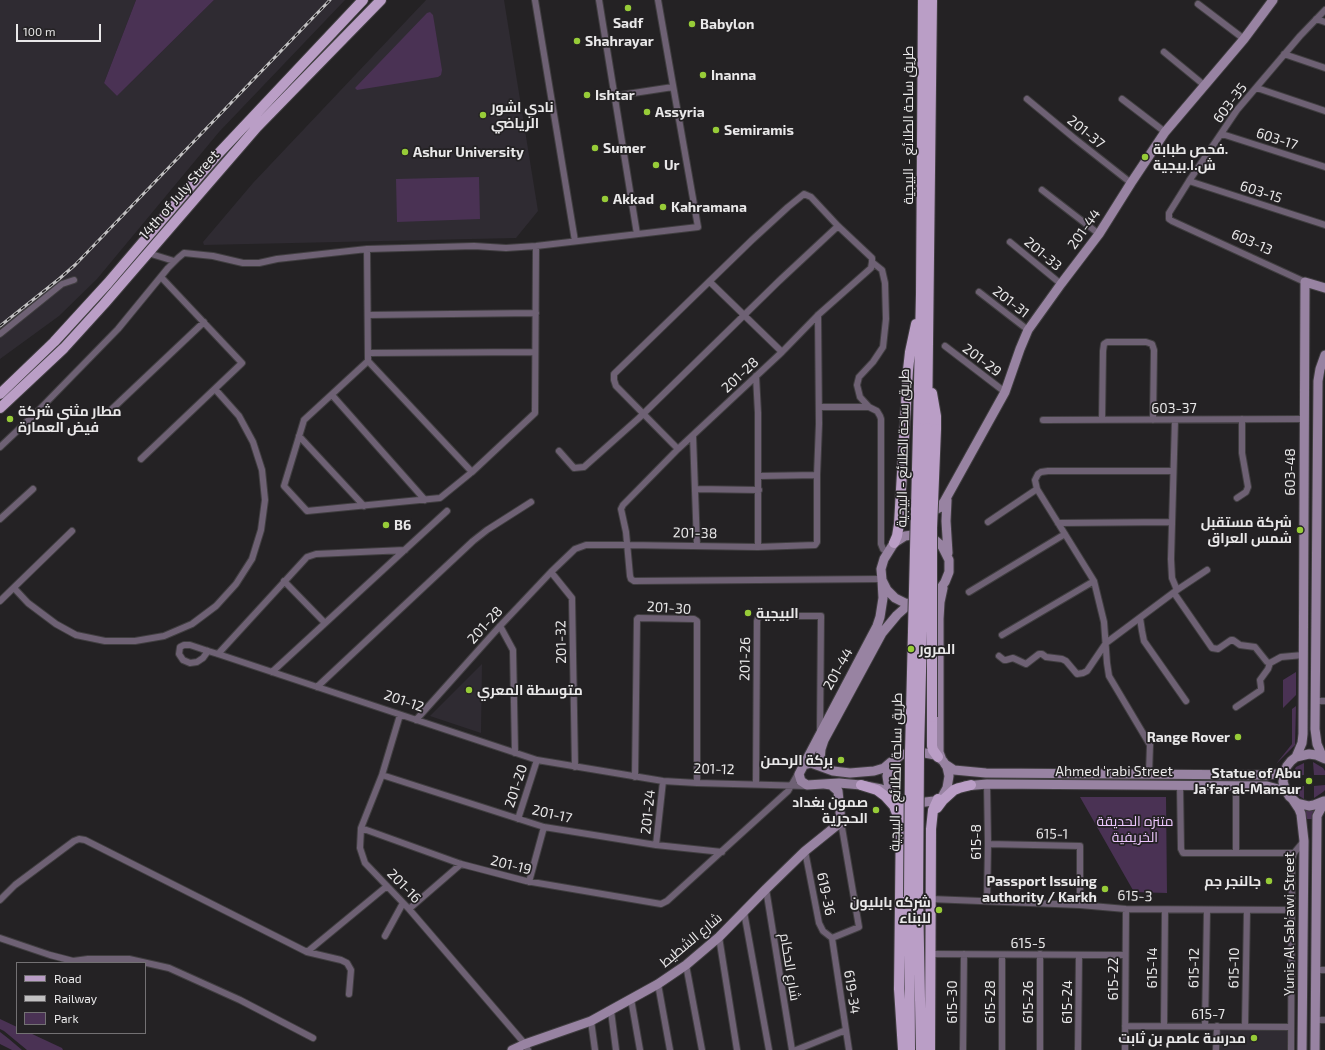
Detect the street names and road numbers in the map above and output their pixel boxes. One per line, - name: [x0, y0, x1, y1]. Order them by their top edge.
- street label: طريق ساحة الطلائع - البيجية: [900, 46, 916, 204]
- street label: 603-35: [1210, 80, 1250, 126]
- street label: 201-37: [1064, 112, 1108, 152]
- street label: 603-17: [1254, 124, 1300, 154]
- street label: 14th of July Street: [136, 147, 222, 243]
- street label: 603-15: [1238, 177, 1284, 207]
- street label: 201-44: [1064, 206, 1104, 252]
- street label: 603-13: [1229, 225, 1275, 259]
- street label: 201-33: [1021, 234, 1065, 274]
- street label: 201-31: [989, 283, 1033, 321]
- street label: 201-29: [959, 340, 1005, 380]
- street label: 201-28: [718, 354, 762, 396]
- street label: طريق ساحة الطلائع - البيجية: [893, 368, 913, 528]
- street label: 603-37: [1151, 400, 1197, 416]
- street label: 603-48: [1282, 448, 1298, 496]
- street label: 201-38: [673, 524, 717, 542]
- street label: 201-30: [646, 598, 692, 618]
- street label: 201-28: [464, 603, 506, 647]
- street label: 201-32: [552, 620, 570, 664]
- street label: 201-26: [736, 637, 754, 681]
- street label: 201-44: [820, 645, 856, 693]
- street label: 201-12: [382, 686, 426, 716]
- street label: طريق ساحة الطلائع - البيجية: [886, 692, 906, 852]
- street label: 201-12: [693, 760, 735, 778]
- street label: 201-20: [501, 762, 531, 810]
- street label: Ahmed 'rabi Street: [1055, 763, 1173, 779]
- street label: 201-24: [637, 789, 659, 835]
- street label: 201-17: [530, 801, 574, 827]
- street label: 615-8: [968, 824, 984, 860]
- street label: 615-1: [1036, 825, 1068, 843]
- street label: 201-19: [489, 852, 533, 878]
- street label: Yunis Al Sab'awi Street: [1281, 852, 1297, 996]
- street label: 201-16: [384, 865, 424, 907]
- street label: 619-36: [813, 871, 839, 917]
- street label: 615-3: [1117, 887, 1153, 905]
- street label: شارع الشطيط: [657, 909, 725, 971]
- street label: شارع الحكام: [776, 932, 804, 1002]
- street label: 615-5: [1011, 935, 1045, 951]
- street label: 615-14: [1144, 947, 1160, 989]
- street label: 615-10: [1225, 947, 1243, 989]
- street label: 615-12: [1185, 948, 1203, 988]
- street label: 615-22: [1105, 957, 1121, 1001]
- street label: 619-34: [840, 969, 864, 1015]
- street label: 615-30: [944, 980, 960, 1024]
- street label: 615-28: [982, 980, 998, 1024]
- street label: 615-26: [1020, 980, 1036, 1024]
- street label: 615-24: [1059, 980, 1075, 1024]
- street label: 615-7: [1191, 1006, 1225, 1022]

